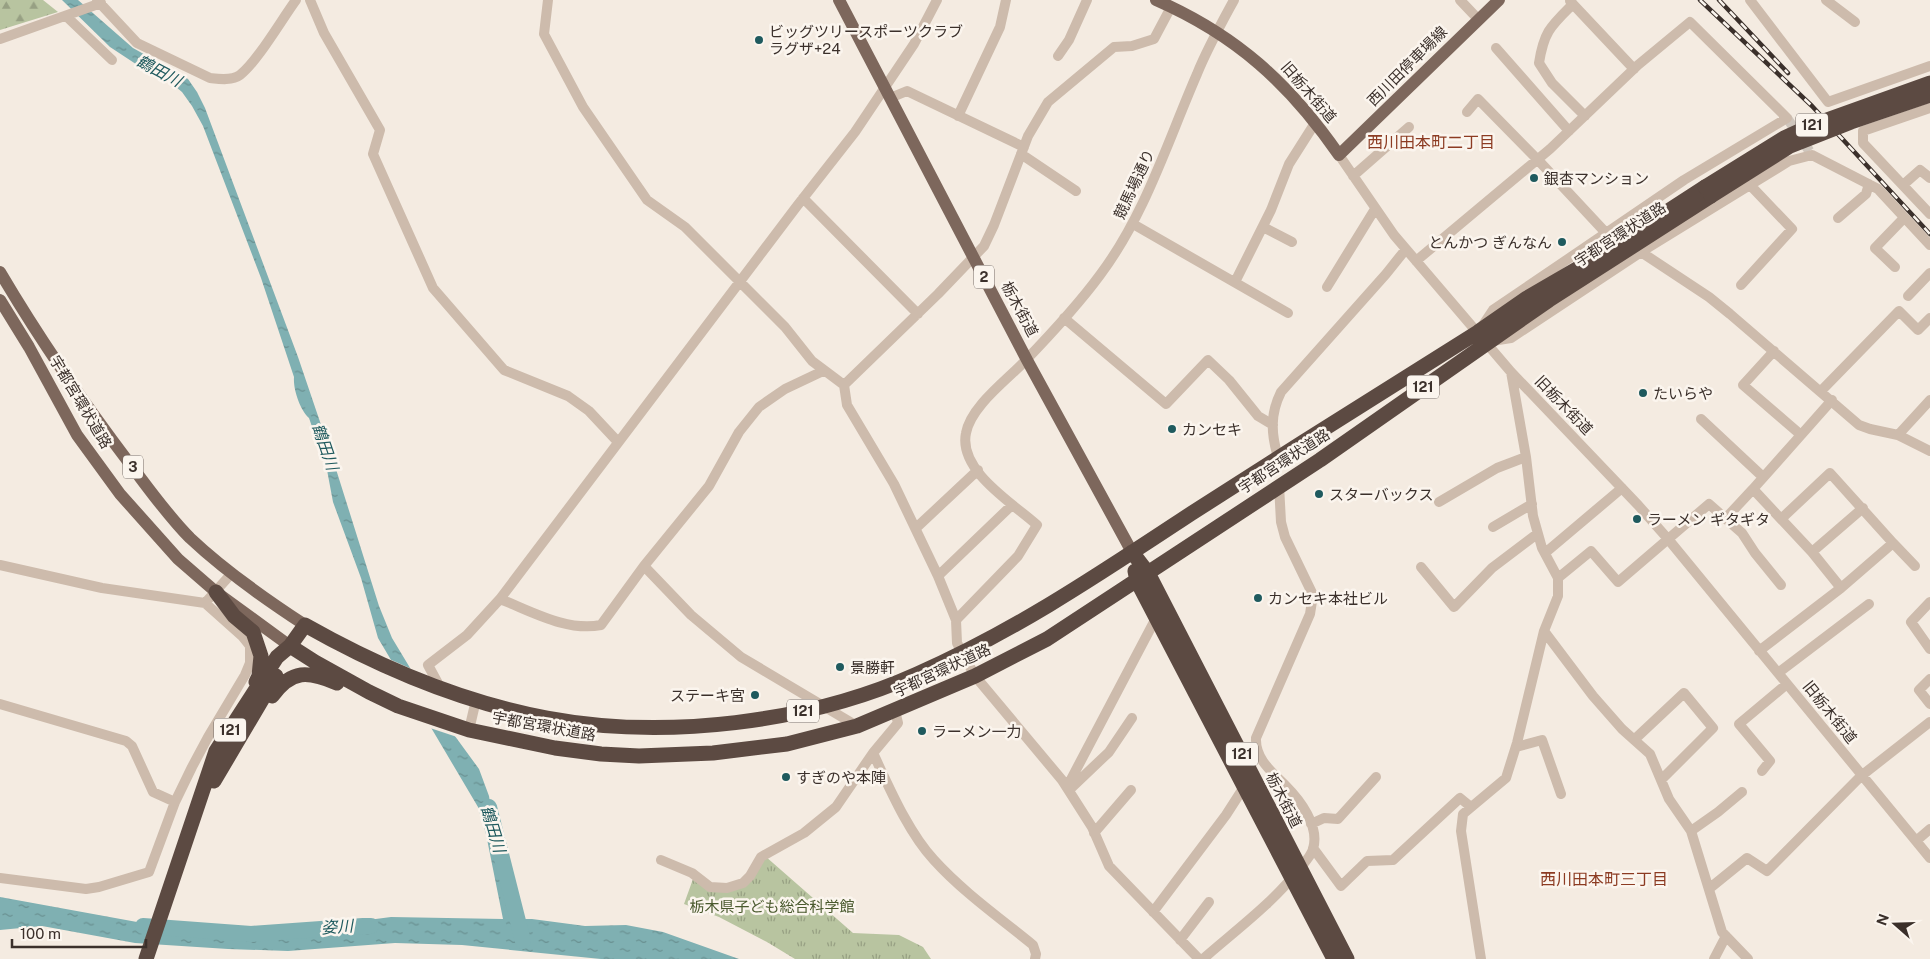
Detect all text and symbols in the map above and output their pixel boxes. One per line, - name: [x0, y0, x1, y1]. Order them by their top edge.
- place label: ビッグツリースポーツクラブ ラグザ+24: [769, 23, 963, 57]
- street label: 西川田停車場線: [1364, 23, 1450, 109]
- marker: ビッグツリースポーツクラブ ラグザ+24: [753, 34, 765, 46]
- water label: 鶴田川: [133, 51, 186, 92]
- street label: 旧栃木街道: [1278, 58, 1340, 126]
- road number: 121: [1796, 114, 1828, 136]
- district label: 西川田本町二丁目: [1367, 133, 1495, 152]
- street label: 競馬場通り: [1110, 146, 1158, 222]
- place label: 銀杏マンション: [1544, 170, 1649, 187]
- marker: 銀杏マンション: [1528, 172, 1540, 184]
- street label: 宇都宮環状道路: [1571, 198, 1669, 270]
- place label: とんかつ ぎんなん: [1428, 234, 1552, 251]
- marker: とんかつ ぎんなん: [1556, 236, 1568, 248]
- road number: 2: [974, 266, 994, 288]
- street label: 栃木街道: [998, 279, 1042, 339]
- street label: 宇都宮環状道路: [47, 353, 115, 451]
- street label: 旧栃木街道: [1532, 372, 1596, 438]
- road number: 121: [1407, 376, 1439, 398]
- place label: たいらや: [1653, 385, 1713, 402]
- marker: たいらや: [1637, 387, 1649, 399]
- water label: 鶴田川: [308, 421, 342, 475]
- place label: カンセキ: [1182, 421, 1242, 438]
- marker: カンセキ: [1166, 423, 1178, 435]
- street label: 宇都宮環状道路: [1235, 425, 1333, 497]
- road number: 3: [123, 456, 143, 478]
- place label: スターバックス: [1329, 486, 1433, 503]
- marker: スターバックス: [1313, 488, 1325, 500]
- place label: ラーメン ギタギタ: [1647, 511, 1770, 528]
- marker: ラーメン ギタギタ: [1631, 513, 1643, 525]
- place label: カンセキ本社ビル: [1268, 590, 1388, 607]
- marker: カンセキ本社ビル: [1252, 592, 1264, 604]
- street label: 宇都宮環状道路: [891, 640, 993, 700]
- place label: 景勝軒: [850, 659, 895, 676]
- marker: 景勝軒: [834, 661, 846, 673]
- street label: 旧栃木街道: [1800, 678, 1860, 746]
- place label: ステーキ宮: [670, 687, 745, 704]
- marker: ステーキ宮: [749, 689, 761, 701]
- road number: 121: [787, 699, 819, 722]
- street label: 宇都宮環状道路: [491, 709, 597, 743]
- road number: 121: [214, 718, 246, 742]
- place label: ラーメン一力: [932, 723, 1021, 740]
- marker: ラーメン一力: [916, 725, 928, 737]
- road number: 121: [1226, 742, 1258, 766]
- place label: すぎのや本陣: [796, 769, 886, 786]
- street label: 栃木街道: [1263, 769, 1305, 831]
- marker: すぎのや本陣: [780, 771, 792, 783]
- water label: 鶴田川: [477, 803, 510, 857]
- district label: 西川田本町三丁目: [1540, 870, 1668, 889]
- park label: 栃木県子ども総合科学館: [689, 898, 855, 915]
- north arrow: [1870, 899, 1920, 949]
- text: N: [1873, 912, 1892, 927]
- scale bar: [12, 916, 146, 948]
- water label: 姿川: [320, 916, 356, 938]
- text: 100 m: [20, 925, 61, 942]

